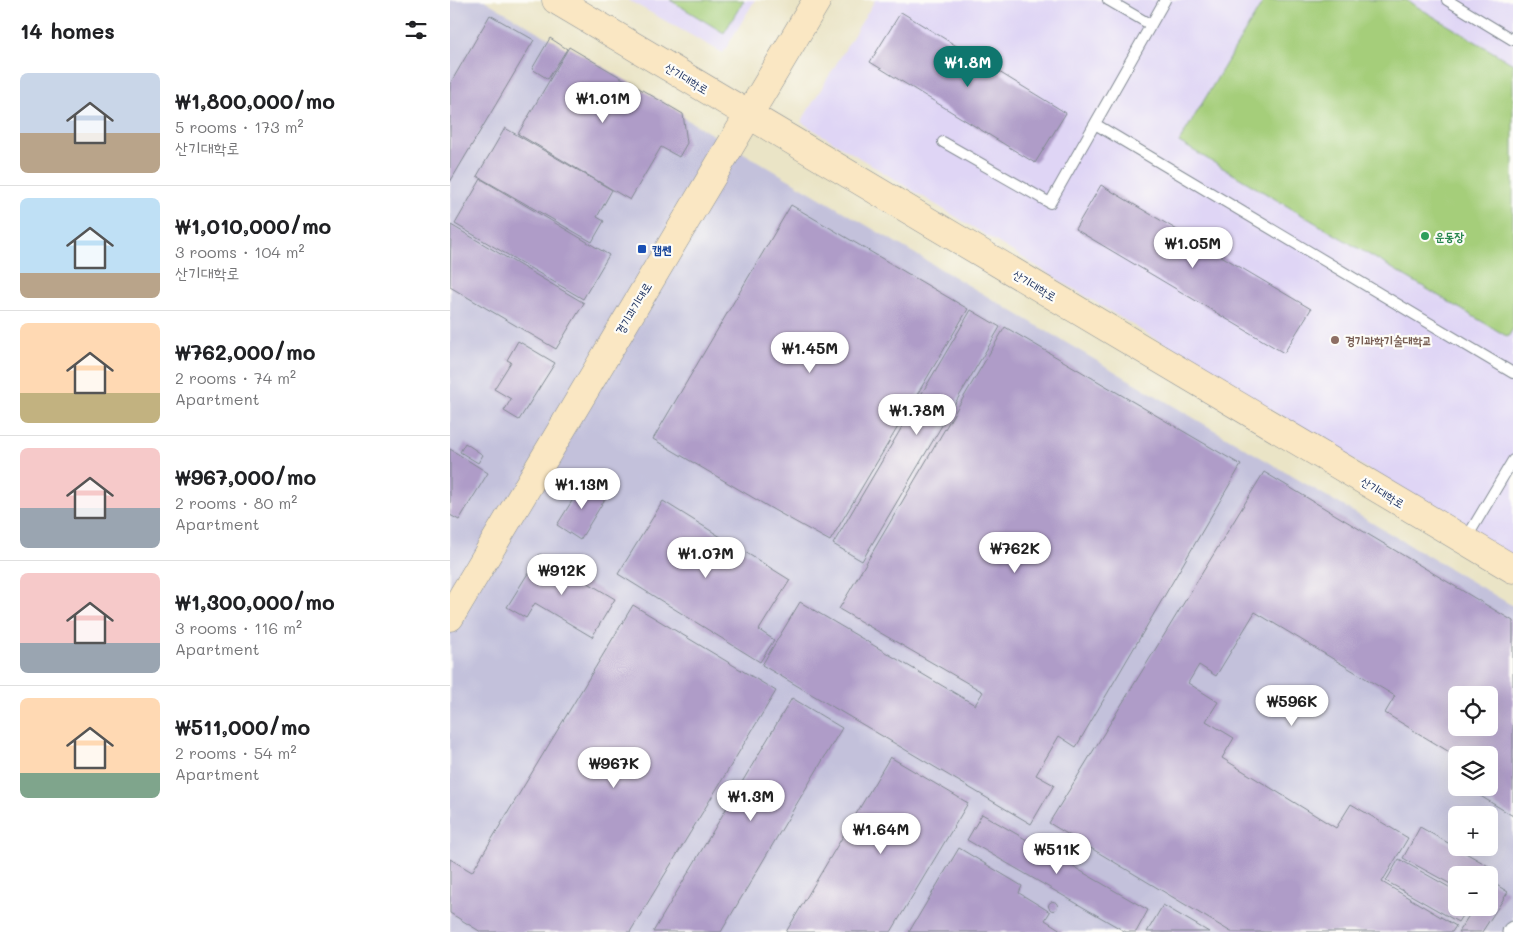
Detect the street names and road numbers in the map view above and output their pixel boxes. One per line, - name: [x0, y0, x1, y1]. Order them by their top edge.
- street label: 산기대학로: [662, 59, 712, 97]
- street label: 산기대학로: [1010, 266, 1060, 304]
- street label: 경기과기대로: [611, 279, 655, 337]
- street label: 산기대학로: [1358, 473, 1408, 511]

